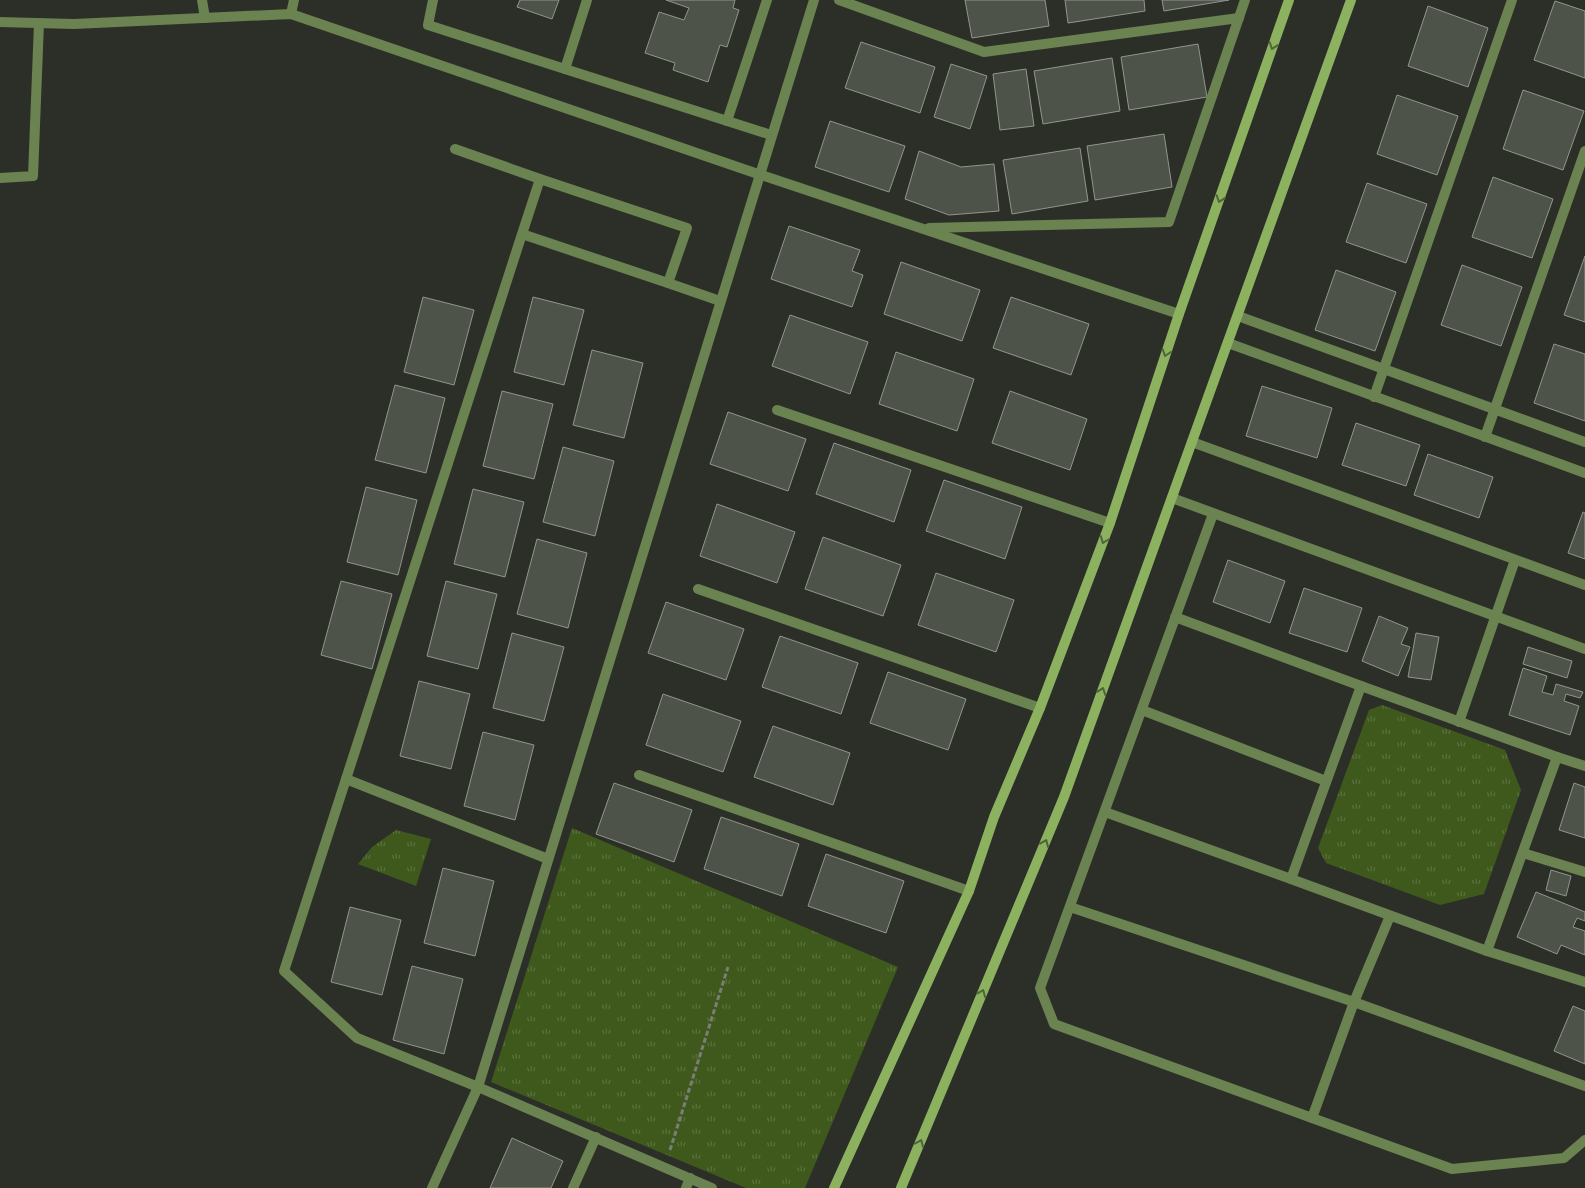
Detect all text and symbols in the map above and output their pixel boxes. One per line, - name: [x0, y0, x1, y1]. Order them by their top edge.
- one-way arrow: [1269, 41, 1279, 50]
- one-way arrow: [1215, 195, 1225, 203]
- one-way arrow: [1162, 348, 1172, 357]
- one-way arrow: [1100, 535, 1110, 544]
- one-way arrow: [1096, 687, 1106, 696]
- one-way arrow: [1038, 839, 1049, 848]
- one-way arrow: [976, 989, 987, 998]
- one-way arrow: [913, 1139, 924, 1148]

